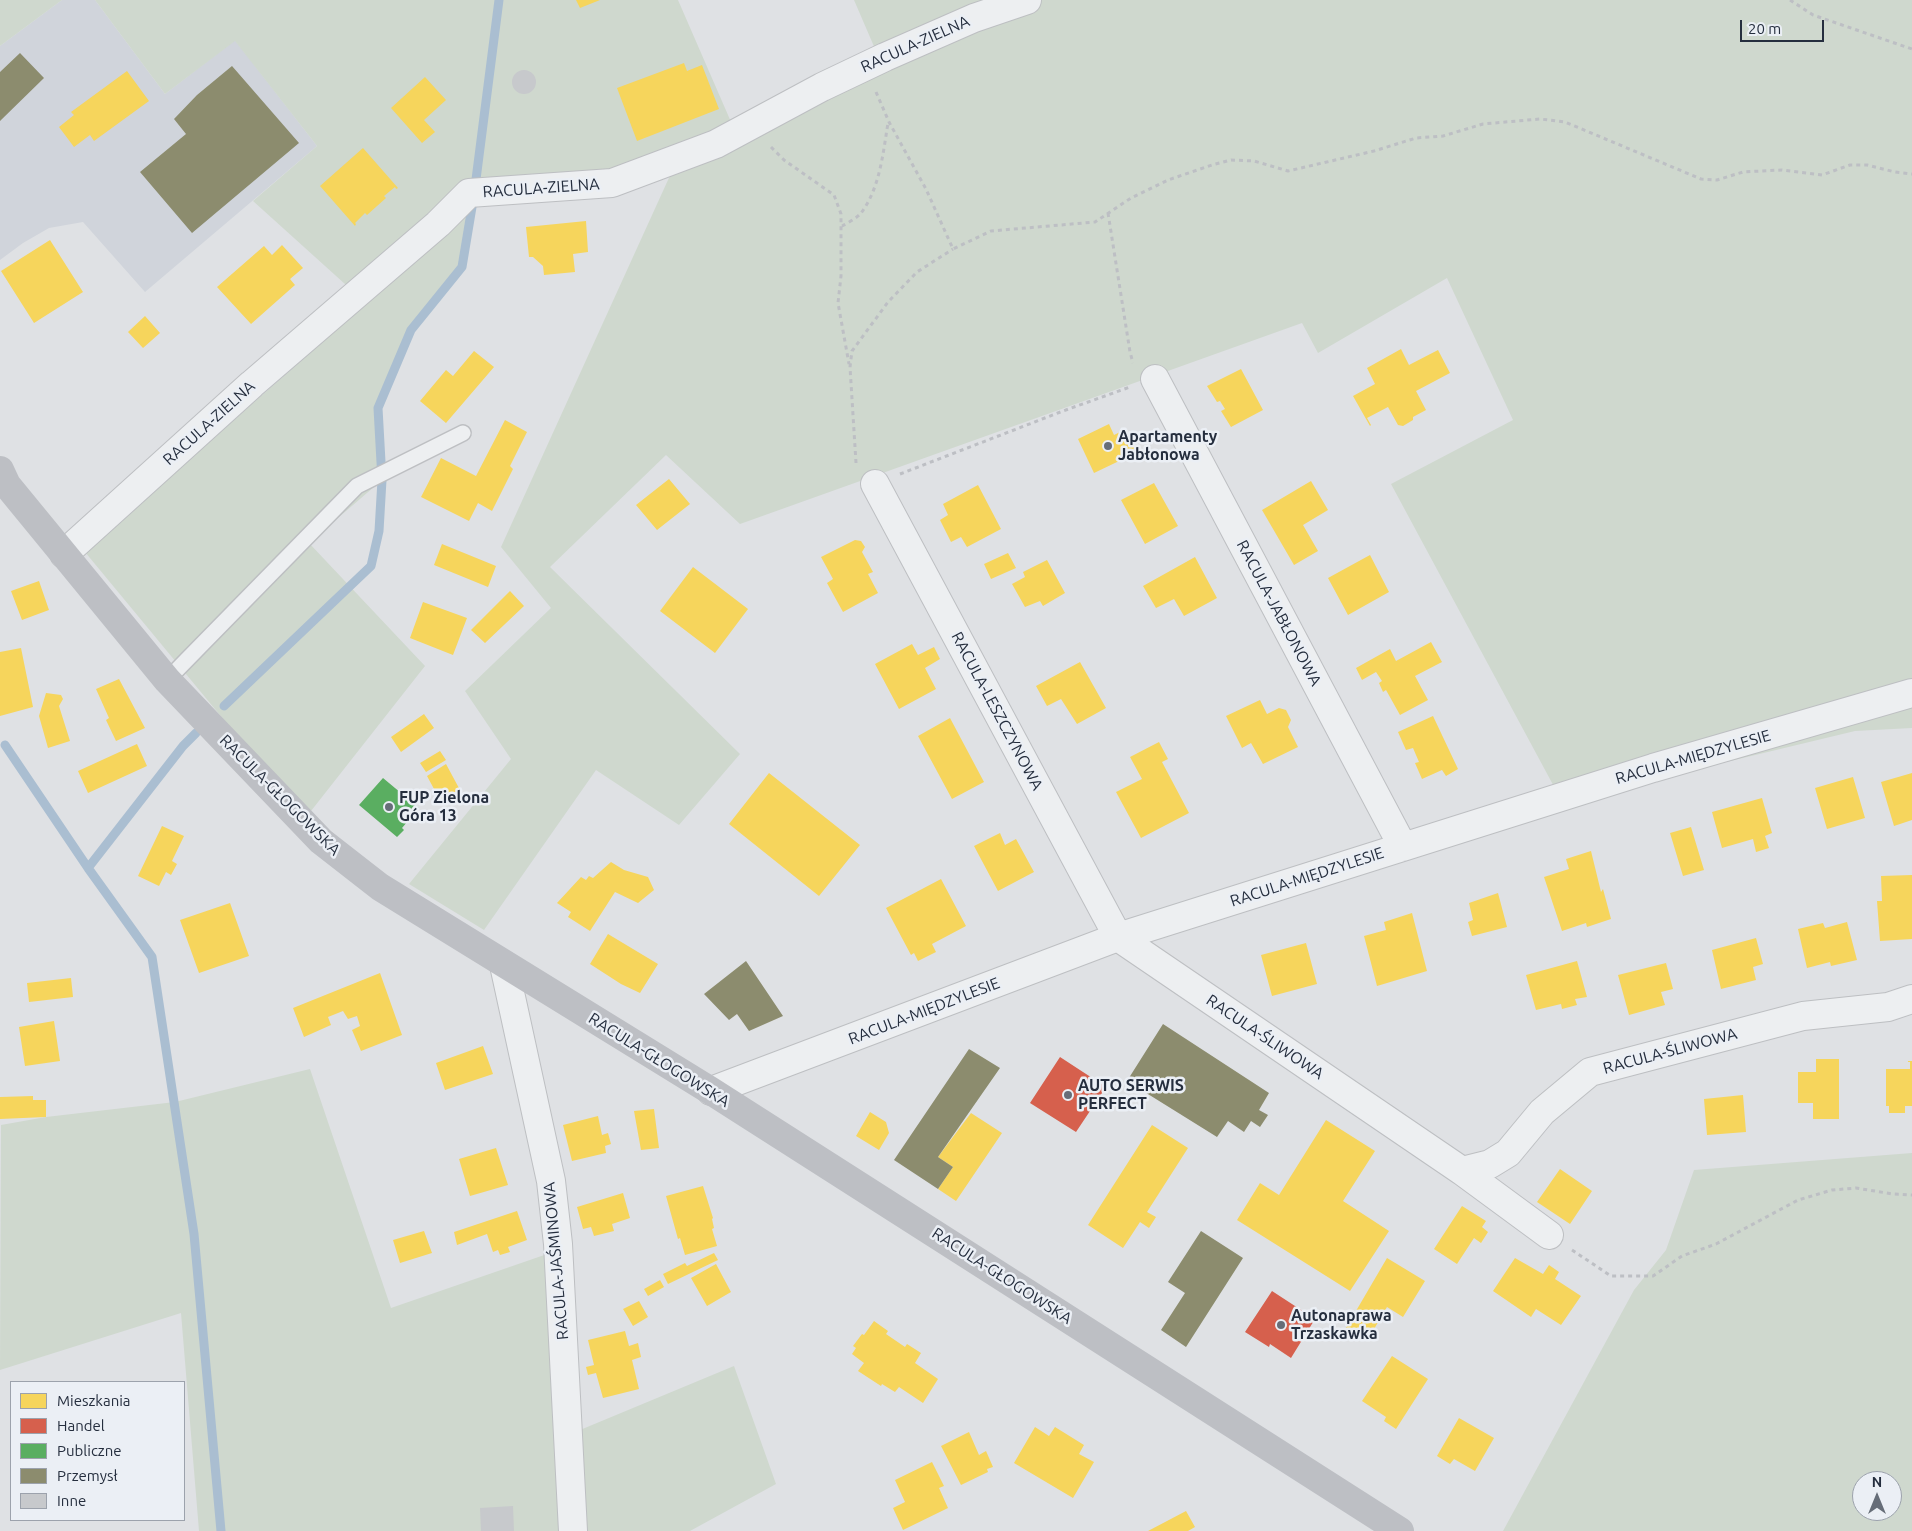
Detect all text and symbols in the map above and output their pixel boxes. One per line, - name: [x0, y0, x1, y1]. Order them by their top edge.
- scale bar: [1742, 10, 1826, 42]
- street label: RACULA-ZIELNA: [858, 11, 972, 77]
- text: 20 m: [1748, 20, 1781, 37]
- street label: RACULA-ZIELNA: [482, 174, 600, 202]
- street label: RACULA-ZIELNA: [159, 377, 259, 469]
- place label: Apartamenty Jabłonowa: [1118, 427, 1217, 465]
- marker: Apartamenty Jabłonowa: [1102, 440, 1114, 452]
- street label: RACULA-JABŁONOWA: [1232, 537, 1326, 689]
- street label: RACULA-LESZCZYNOWA: [947, 629, 1047, 793]
- street label: RACULA-MIĘDZYLESIE: [1613, 726, 1773, 788]
- street label: RACULA-GŁOGOWSKA: [216, 731, 344, 859]
- place label: FUP Zielona Góra 13: [399, 788, 489, 826]
- marker: FUP Zielona Góra 13: [383, 801, 395, 813]
- street label: RACULA-MIĘDZYLESIE: [1228, 843, 1386, 911]
- street label: RACULA-MIĘDZYLESIE: [846, 973, 1002, 1049]
- street label: RACULA-ŚLIWOWA: [1203, 991, 1327, 1083]
- street label: RACULA-GŁOGOWSKA: [585, 1009, 733, 1111]
- street label: RACULA-ŚLIWOWA: [1601, 1024, 1739, 1078]
- place label: AUTO SERWIS PERFECT: [1078, 1076, 1184, 1114]
- marker: AUTO SERWIS PERFECT: [1062, 1089, 1074, 1101]
- street label: RACULA-JAŚMINOWA: [540, 1181, 572, 1341]
- street label: RACULA-GŁOGOWSKA: [928, 1224, 1076, 1328]
- place label: Autonaprawa Trzaskawka: [1291, 1306, 1392, 1344]
- marker: Autonaprawa Trzaskawka: [1275, 1319, 1287, 1331]
- legend: [10, 1381, 185, 1521]
- text: Mieszkania: [57, 1392, 131, 1409]
- text: Handel: [57, 1417, 105, 1434]
- text: Publiczne: [57, 1442, 122, 1459]
- text: Przemysł: [57, 1467, 117, 1484]
- north arrow: [1852, 1471, 1902, 1521]
- text: N: [1872, 1474, 1882, 1490]
- text: Inne: [57, 1492, 86, 1509]

